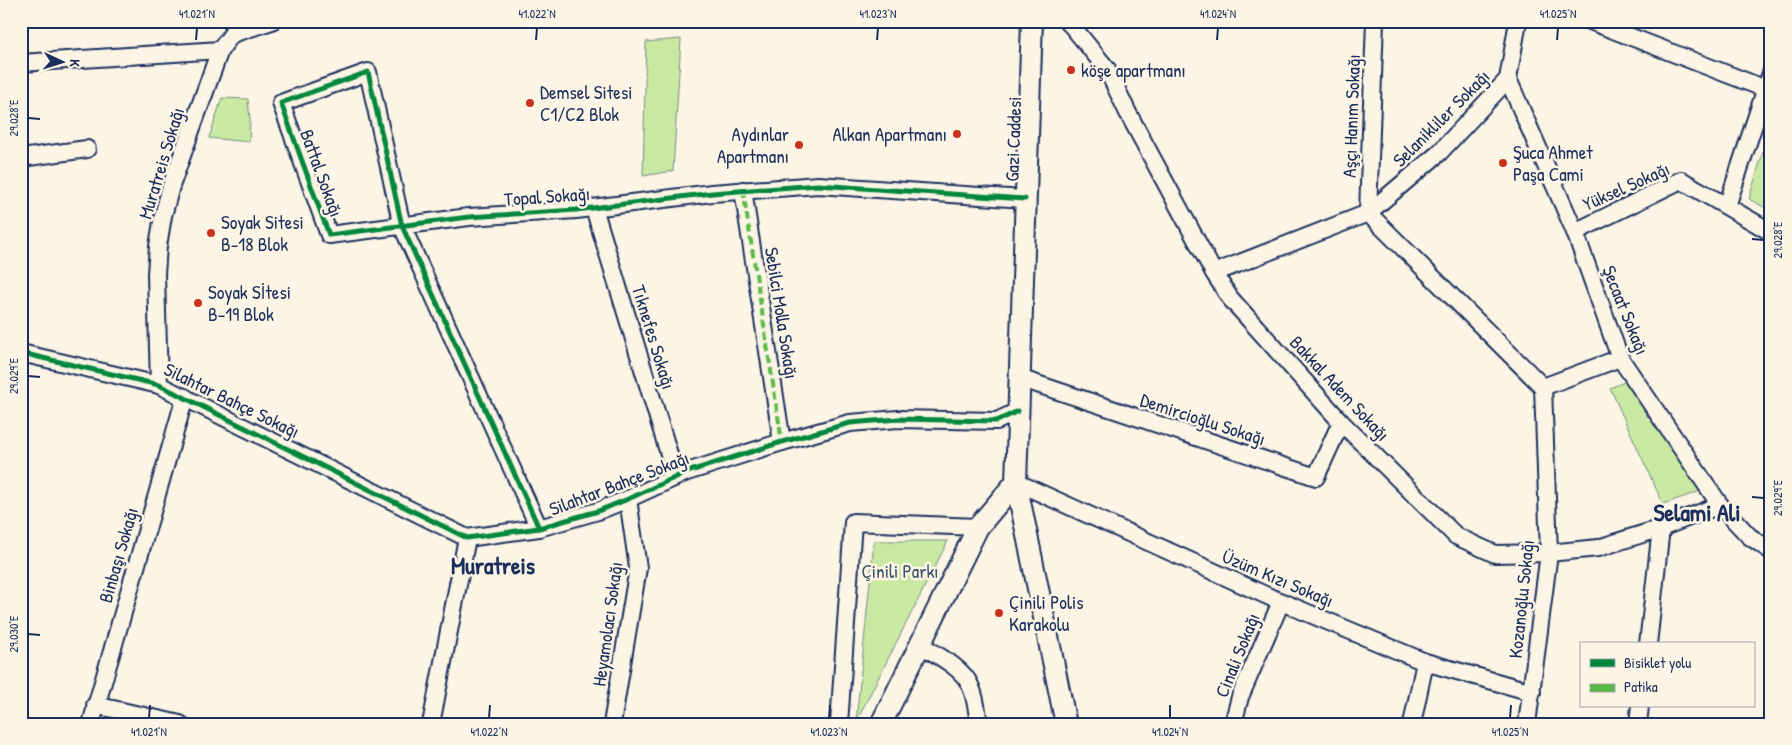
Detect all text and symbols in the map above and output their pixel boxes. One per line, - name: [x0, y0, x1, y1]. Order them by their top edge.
- text: 41.021°N: [179, 5, 215, 22]
- text: 41.022°N: [518, 5, 556, 22]
- text: 41.023°N: [860, 5, 896, 22]
- text: 41.024°N: [1200, 5, 1236, 22]
- text: 41.025°N: [1540, 5, 1576, 22]
- north arrow: [38, 38, 88, 88]
- street label: Aşçı Hanım Sokağı: [1336, 54, 1366, 178]
- place label: köşe apartmanı: [1081, 57, 1186, 83]
- text: K: [66, 59, 85, 68]
- marker: köşe apartmanı: [1065, 64, 1077, 76]
- street label: Selanikliler Sokağı: [1387, 64, 1495, 172]
- place label: Demsel Sitesi C1/C2 Blok: [540, 79, 632, 127]
- street label: Gazi Caddesi: [999, 96, 1027, 182]
- marker: Demsel Sitesi C1/C2 Blok: [524, 97, 536, 109]
- text: 29.028°E: [5, 99, 22, 136]
- street label: Muratreis Sokağı: [132, 104, 190, 222]
- place label: Aydınlar Apartmanı: [717, 121, 790, 169]
- place label: Alkan Apartmanı: [832, 121, 947, 147]
- street label: Battal Sokağı: [294, 126, 350, 220]
- marker: Alkan Apartmanı: [951, 128, 963, 140]
- marker: Aydınlar Apartmanı: [793, 139, 805, 151]
- place label: Şuca Ahmet Paşa Cami: [1513, 139, 1593, 187]
- street label: Yüksel Sokağı: [1578, 155, 1674, 217]
- marker: Şuca Ahmet Paşa Cami: [1497, 157, 1509, 169]
- street label: Topal Sokağı: [503, 180, 591, 212]
- place label: Soyak Sitesi B-18 Blok: [221, 209, 304, 257]
- text: 29.028°E: [1769, 221, 1786, 258]
- marker: Soyak Sitesi B-18 Blok: [205, 227, 217, 239]
- street label: Sebilci Molla Sokağı: [759, 245, 805, 381]
- street label: Şecaat Sokağı: [1596, 262, 1656, 358]
- place label: Soyak Sİtesi B-19 Blok: [208, 279, 291, 327]
- street label: Tıknefes Sokağı: [626, 282, 682, 392]
- marker: Soyak Sİtesi B-19 Blok: [192, 297, 204, 309]
- street label: Bakkal Adem Sokağı: [1284, 330, 1396, 446]
- street label: Silahtar Bahçe Sokağı: [160, 356, 304, 444]
- text: 29.029°E: [5, 357, 22, 394]
- street label: Demircioğlu Sokağı: [1137, 387, 1269, 451]
- street label: Silahtar Bahçe Sokağı: [545, 444, 693, 522]
- text: 29.029°E: [1769, 479, 1786, 516]
- district label: Selami Ali: [1653, 496, 1741, 528]
- street label: Binbaşı Sokağı: [92, 504, 144, 606]
- street label: Kozanoğlu Sokağı: [1502, 538, 1540, 660]
- street label: Üzüm Kızı Sokağı: [1218, 543, 1338, 613]
- district label: Muratreis: [451, 549, 535, 581]
- park label: Çinili Parkı: [861, 558, 939, 584]
- street label: Heyamolacı Sokağı: [585, 560, 629, 688]
- place label: Çinili Polis Karakolu: [1009, 589, 1084, 637]
- marker: Çinili Polis Karakolu: [993, 607, 1005, 619]
- street label: Cinali Sokağı: [1208, 609, 1266, 701]
- text: 29.030°E: [5, 615, 22, 652]
- legend: [1580, 642, 1754, 708]
- text: Bisiklet yolu: [1624, 652, 1691, 673]
- text: Patika: [1624, 676, 1658, 697]
- text: 41.021°N: [131, 723, 167, 740]
- text: 41.022°N: [470, 723, 508, 740]
- text: 41.023°N: [811, 723, 847, 740]
- text: 41.024°N: [1152, 723, 1188, 740]
- text: 41.025°N: [1492, 723, 1528, 740]

